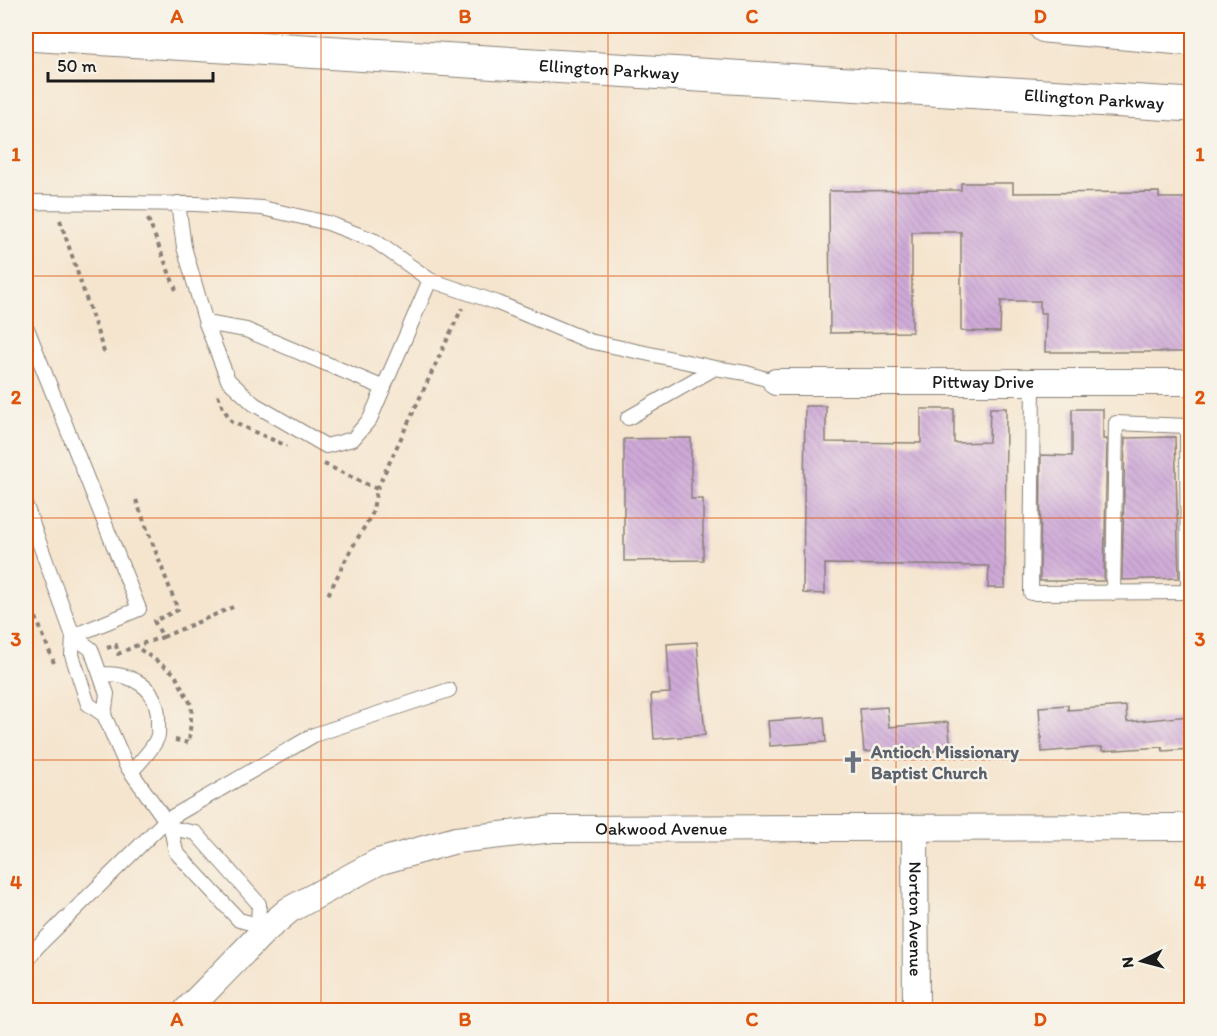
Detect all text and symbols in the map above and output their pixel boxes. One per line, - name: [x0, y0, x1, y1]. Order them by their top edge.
- text: A: [170, 4, 184, 28]
- text: B: [459, 4, 472, 28]
- text: C: [746, 4, 759, 28]
- text: D: [1033, 4, 1047, 28]
- scale bar: [48, 45, 213, 83]
- street label: Ellington Parkway: [538, 54, 680, 85]
- text: 50 m: [57, 55, 97, 77]
- street label: Ellington Parkway: [1023, 84, 1165, 114]
- text: 1: [11, 142, 21, 166]
- text: 1: [1195, 142, 1205, 166]
- street label: Pittway Drive: [932, 371, 1034, 393]
- text: 2: [11, 385, 22, 409]
- text: 2: [1195, 385, 1206, 409]
- text: 3: [11, 627, 22, 651]
- text: 3: [1195, 627, 1206, 651]
- place label: Antioch Missionary Baptist Church: [870, 741, 1019, 784]
- church icon: Antioch Missionary Baptist Church: [840, 749, 866, 775]
- street label: Oakwood Avenue: [595, 817, 727, 840]
- street label: Norton Avenue: [904, 861, 927, 977]
- text: 4: [10, 870, 22, 894]
- text: 4: [1194, 870, 1206, 894]
- north arrow: [1112, 931, 1172, 991]
- text: N: [1118, 956, 1138, 969]
- text: A: [170, 1007, 184, 1031]
- text: B: [459, 1007, 472, 1031]
- text: C: [746, 1007, 759, 1031]
- text: D: [1033, 1007, 1047, 1031]

